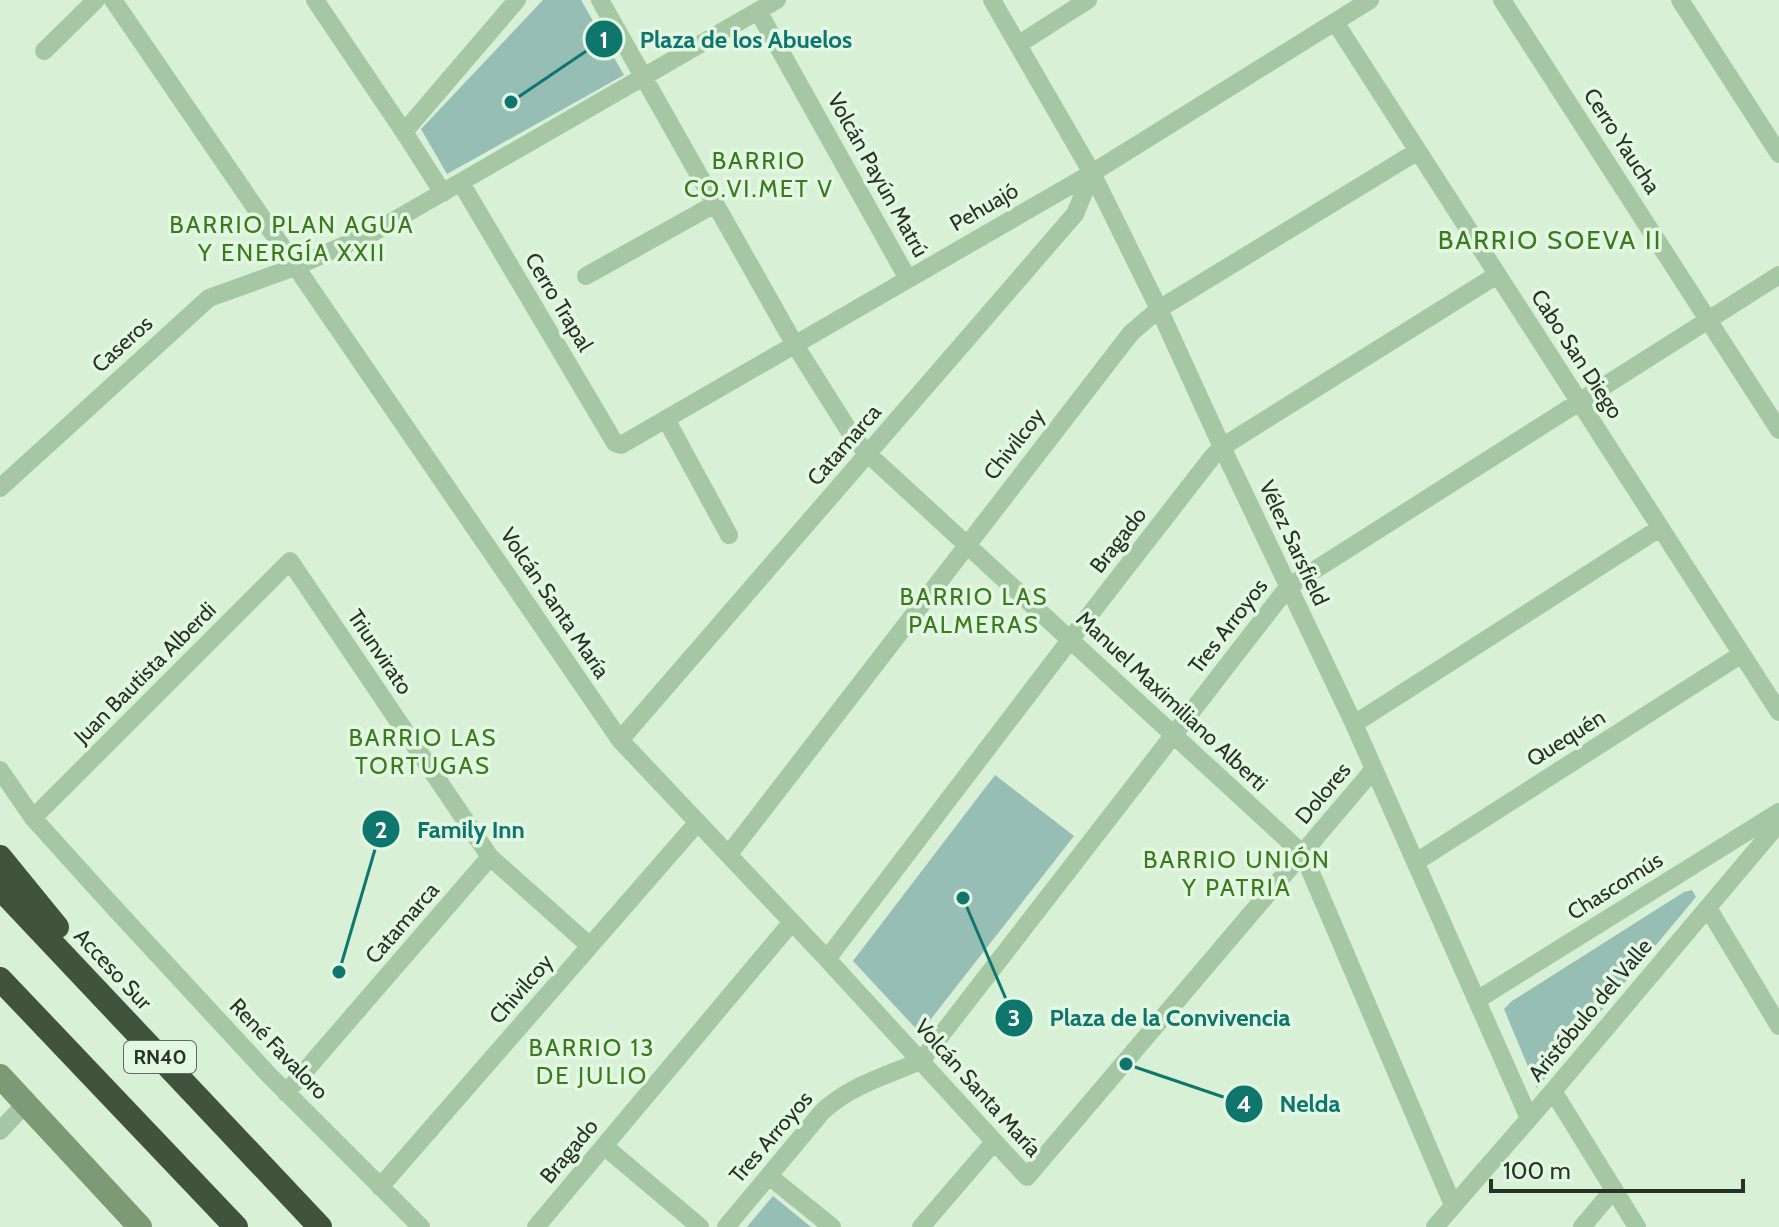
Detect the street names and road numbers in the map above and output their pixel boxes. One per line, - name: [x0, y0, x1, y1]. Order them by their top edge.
- street label: Cerro Yaucha: [1578, 83, 1666, 199]
- street label: Volcán Payún Matrú: [822, 88, 934, 262]
- street label: Pehuajó: [945, 177, 1023, 237]
- street label: Cerro Trapal: [519, 248, 599, 357]
- street label: Cabo San Diego: [1525, 284, 1629, 424]
- street label: Caseros: [86, 310, 158, 378]
- street label: Catamarca: [801, 398, 887, 491]
- street label: Chivilcoy: [978, 403, 1050, 485]
- street label: Vélez Sarsfield: [1253, 476, 1335, 610]
- street label: Bragado: [1084, 502, 1152, 578]
- street label: Volcán Santa María: [495, 522, 616, 684]
- street label: Tres Arroyos: [1183, 573, 1273, 679]
- street label: Juan Bautista Alberdi: [68, 596, 222, 750]
- street label: Triunvirato: [342, 604, 418, 700]
- street label: Manuel Maximiliano Alberti: [1071, 605, 1273, 797]
- street label: Quequén: [1522, 704, 1610, 772]
- street label: Dolores: [1289, 757, 1357, 829]
- street label: Chascomús: [1562, 846, 1668, 926]
- street label: Catamarca: [359, 876, 445, 969]
- street label: Acceso Sur: [68, 923, 158, 1015]
- street label: Aristóbulo del Valle: [1523, 933, 1657, 1087]
- street label: Chivilcoy: [483, 949, 559, 1029]
- street label: René Favaloro: [224, 993, 334, 1105]
- street label: Volcán Santa María: [909, 1014, 1047, 1163]
- road number: RN40: [124, 1041, 196, 1073]
- street label: Tres Arroyos: [724, 1086, 818, 1188]
- street label: Bragado: [534, 1113, 604, 1189]

